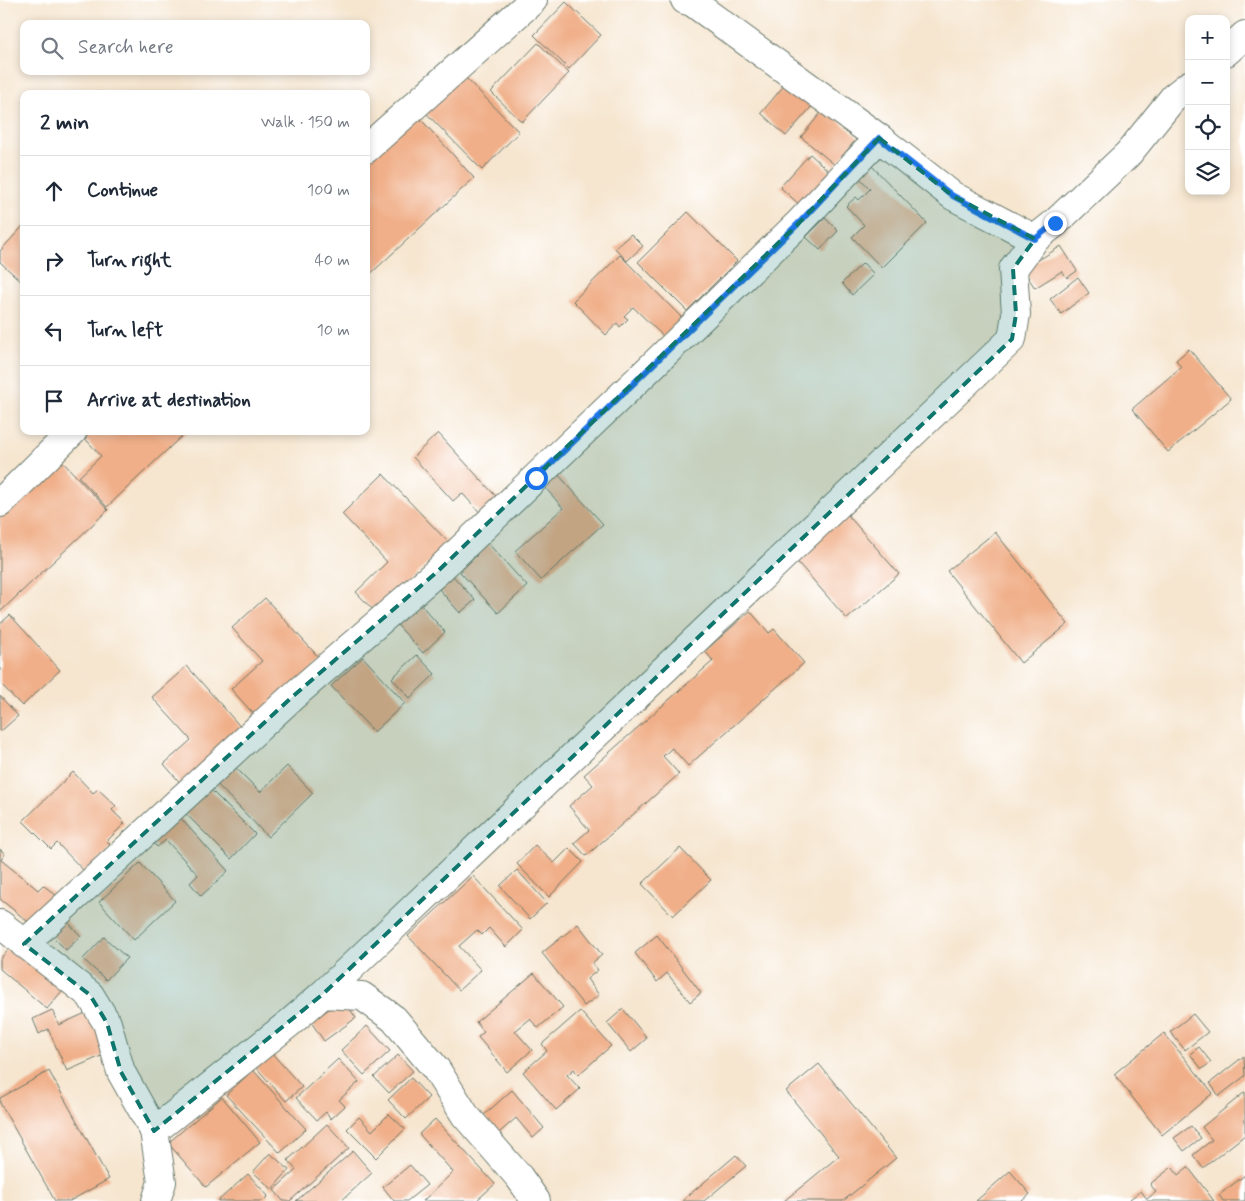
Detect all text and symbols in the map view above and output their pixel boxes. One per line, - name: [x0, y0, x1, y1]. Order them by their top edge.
- map controls: [1185, 15, 1230, 195]
- button: +: [1185, 15, 1230, 60]
- search box: [20, 20, 370, 75]
- icon: search: [38, 34, 66, 62]
- text: Search here: [78, 35, 174, 60]
- button: −: [1185, 60, 1230, 105]
- button: locate: [1185, 105, 1230, 150]
- text: 2 min: [40, 109, 89, 137]
- text: Walk · 150 m: [261, 112, 350, 133]
- button: layers: [1185, 150, 1230, 195]
- icon: ahead: [40, 177, 68, 205]
- text: Continue: [87, 178, 158, 203]
- text: 100 m: [307, 180, 350, 201]
- route end: [1044, 212, 1067, 235]
- icon: right: [40, 247, 68, 275]
- text: Turn right: [87, 248, 171, 273]
- text: 40 m: [314, 250, 350, 271]
- icon: left: [40, 317, 68, 345]
- text: Turn left: [87, 318, 163, 343]
- text: 10 m: [317, 320, 350, 341]
- icon: arrive: [40, 387, 68, 415]
- text: Arrive at destination: [87, 388, 251, 413]
- route start: [525, 467, 548, 490]

